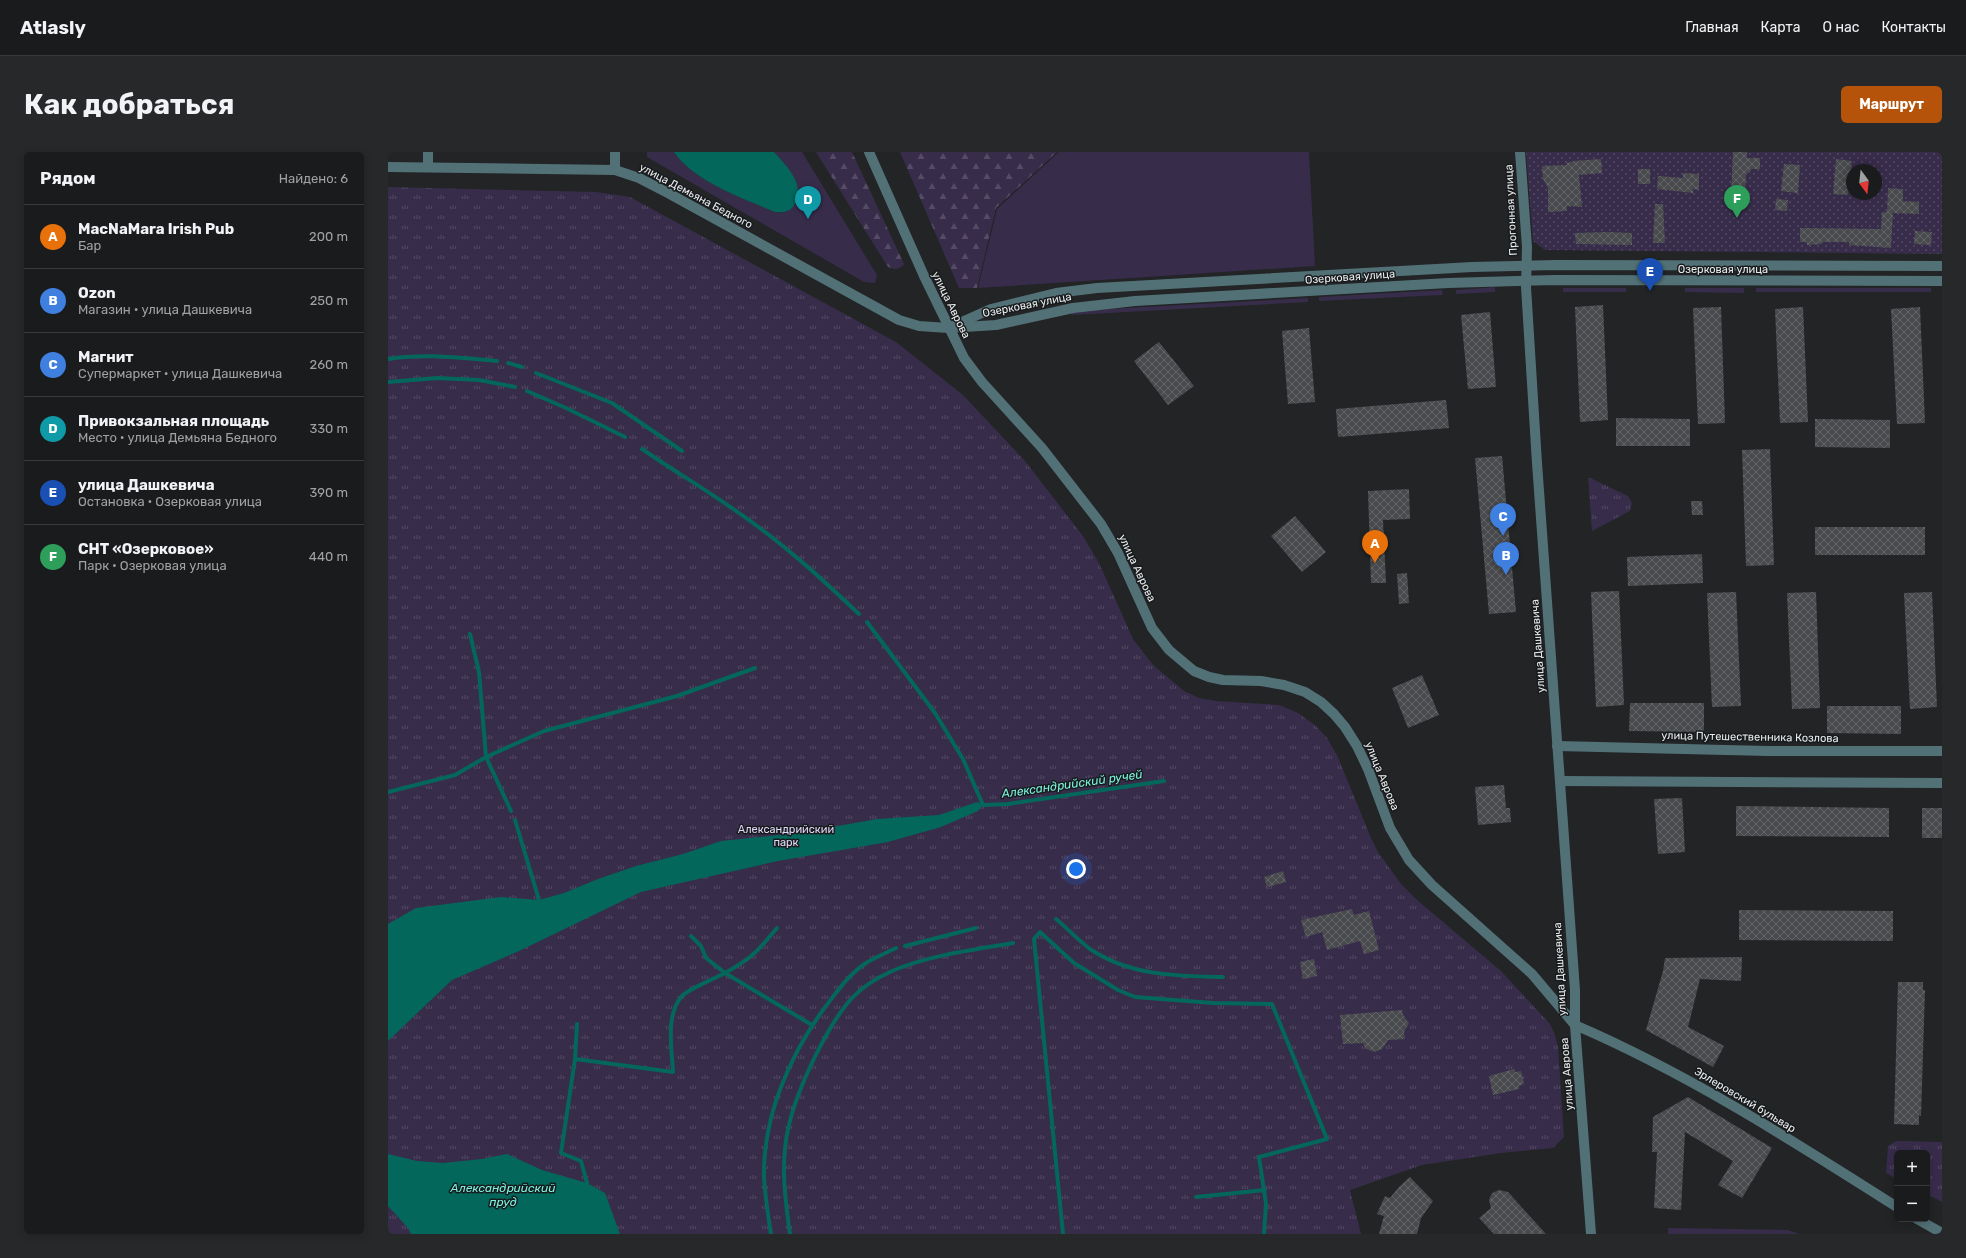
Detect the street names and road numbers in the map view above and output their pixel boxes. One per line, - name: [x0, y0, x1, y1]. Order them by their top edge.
- street label: улица Демьяна Бедного: [637, 161, 755, 231]
- street label: Прогонная улица: [1502, 164, 1520, 256]
- street label: Озерковая улица: [1678, 263, 1768, 276]
- street label: Озерковая улица: [1305, 267, 1395, 287]
- street label: улица Аврова: [929, 269, 973, 341]
- street label: Озерковая улица: [981, 290, 1073, 320]
- street label: улица Аврова: [1116, 532, 1158, 604]
- street label: улица Дашкевича: [1528, 599, 1548, 693]
- street label: улица Путешественника Козлова: [1661, 729, 1839, 745]
- street label: улица Аврова: [1362, 740, 1402, 812]
- street label: улица Дашкевича: [1551, 922, 1569, 1016]
- street label: улица Аврова: [1558, 1037, 1576, 1111]
- street label: Эрлеровский бульвар: [1692, 1065, 1798, 1135]

